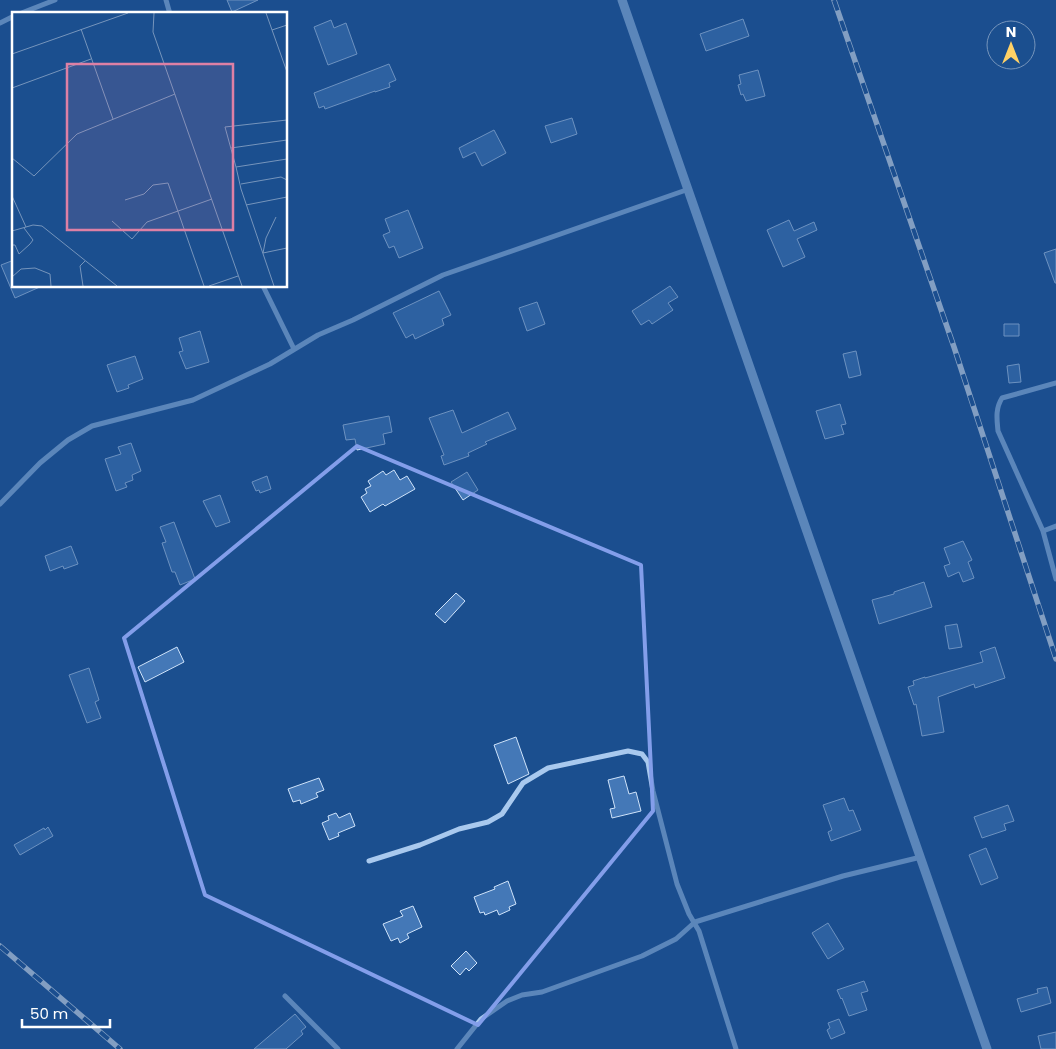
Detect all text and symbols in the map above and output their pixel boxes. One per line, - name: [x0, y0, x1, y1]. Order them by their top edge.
- inset map: [12, 12, 288, 288]
- north arrow: [986, 20, 1036, 70]
- text: N: [1006, 22, 1016, 42]
- scale bar: [22, 996, 110, 1028]
- text: 50 m: [30, 1003, 68, 1024]

